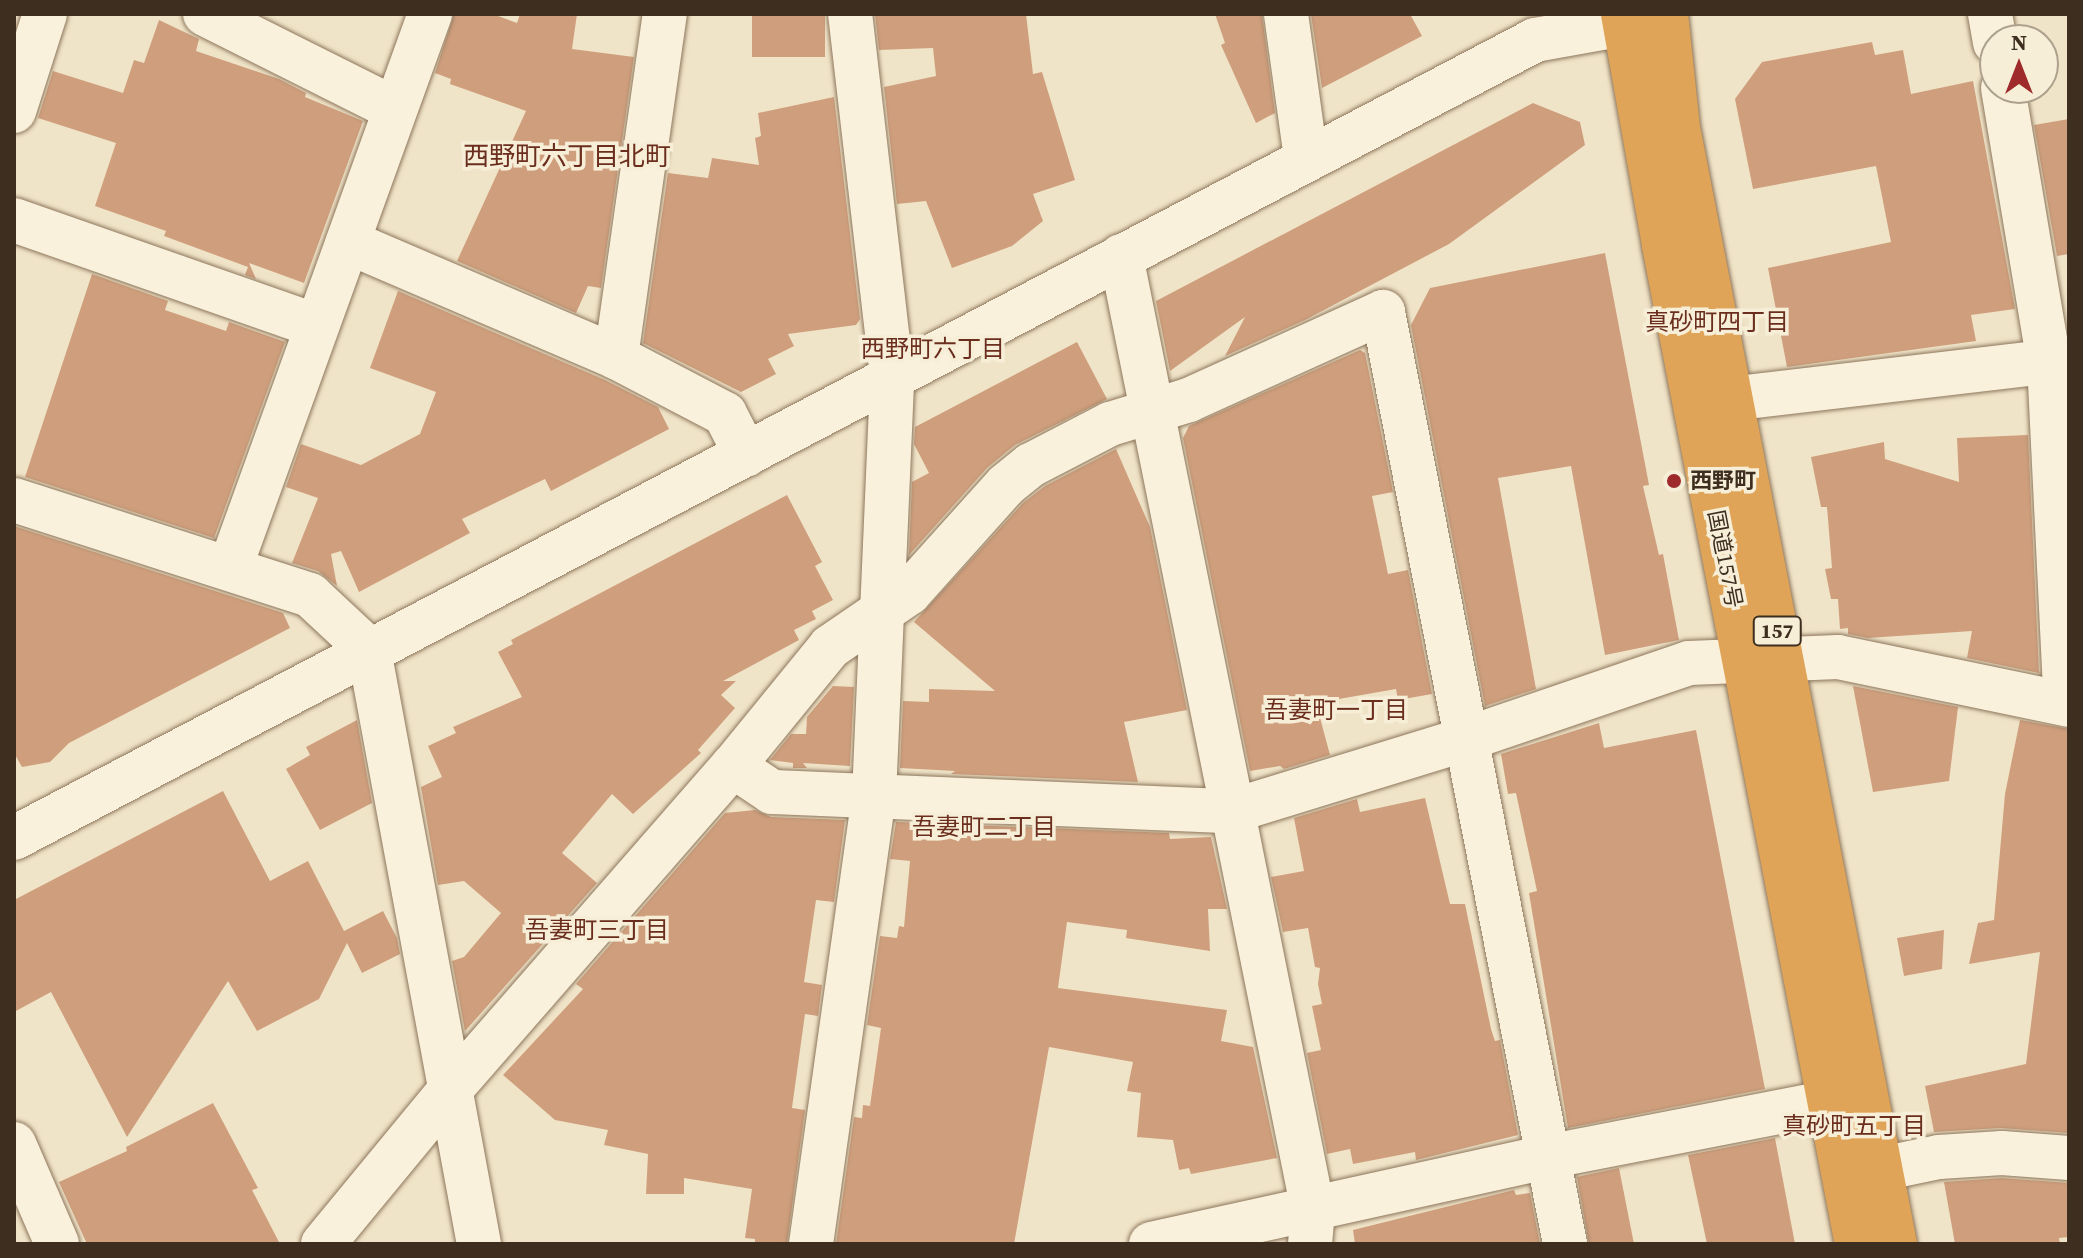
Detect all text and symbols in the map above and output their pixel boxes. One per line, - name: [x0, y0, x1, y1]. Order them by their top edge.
- north arrow: [1979, 24, 2059, 104]
- text: N: [2011, 27, 2027, 57]
- district label: 西野町六丁目北町: [463, 141, 671, 173]
- district label: 真砂町四丁目: [1645, 308, 1789, 336]
- district label: 西野町六丁目: [861, 335, 1005, 363]
- place label: 西野町: [1690, 468, 1756, 494]
- marker: 西野町: [1665, 472, 1683, 490]
- street label: 国道157号: [1703, 508, 1747, 610]
- road number: 157: [1751, 615, 1803, 647]
- district label: 吾妻町一丁目: [1264, 696, 1408, 724]
- district label: 吾妻町二丁目: [912, 813, 1056, 841]
- district label: 吾妻町三丁目: [525, 916, 669, 944]
- district label: 真砂町五丁目: [1782, 1112, 1926, 1140]

